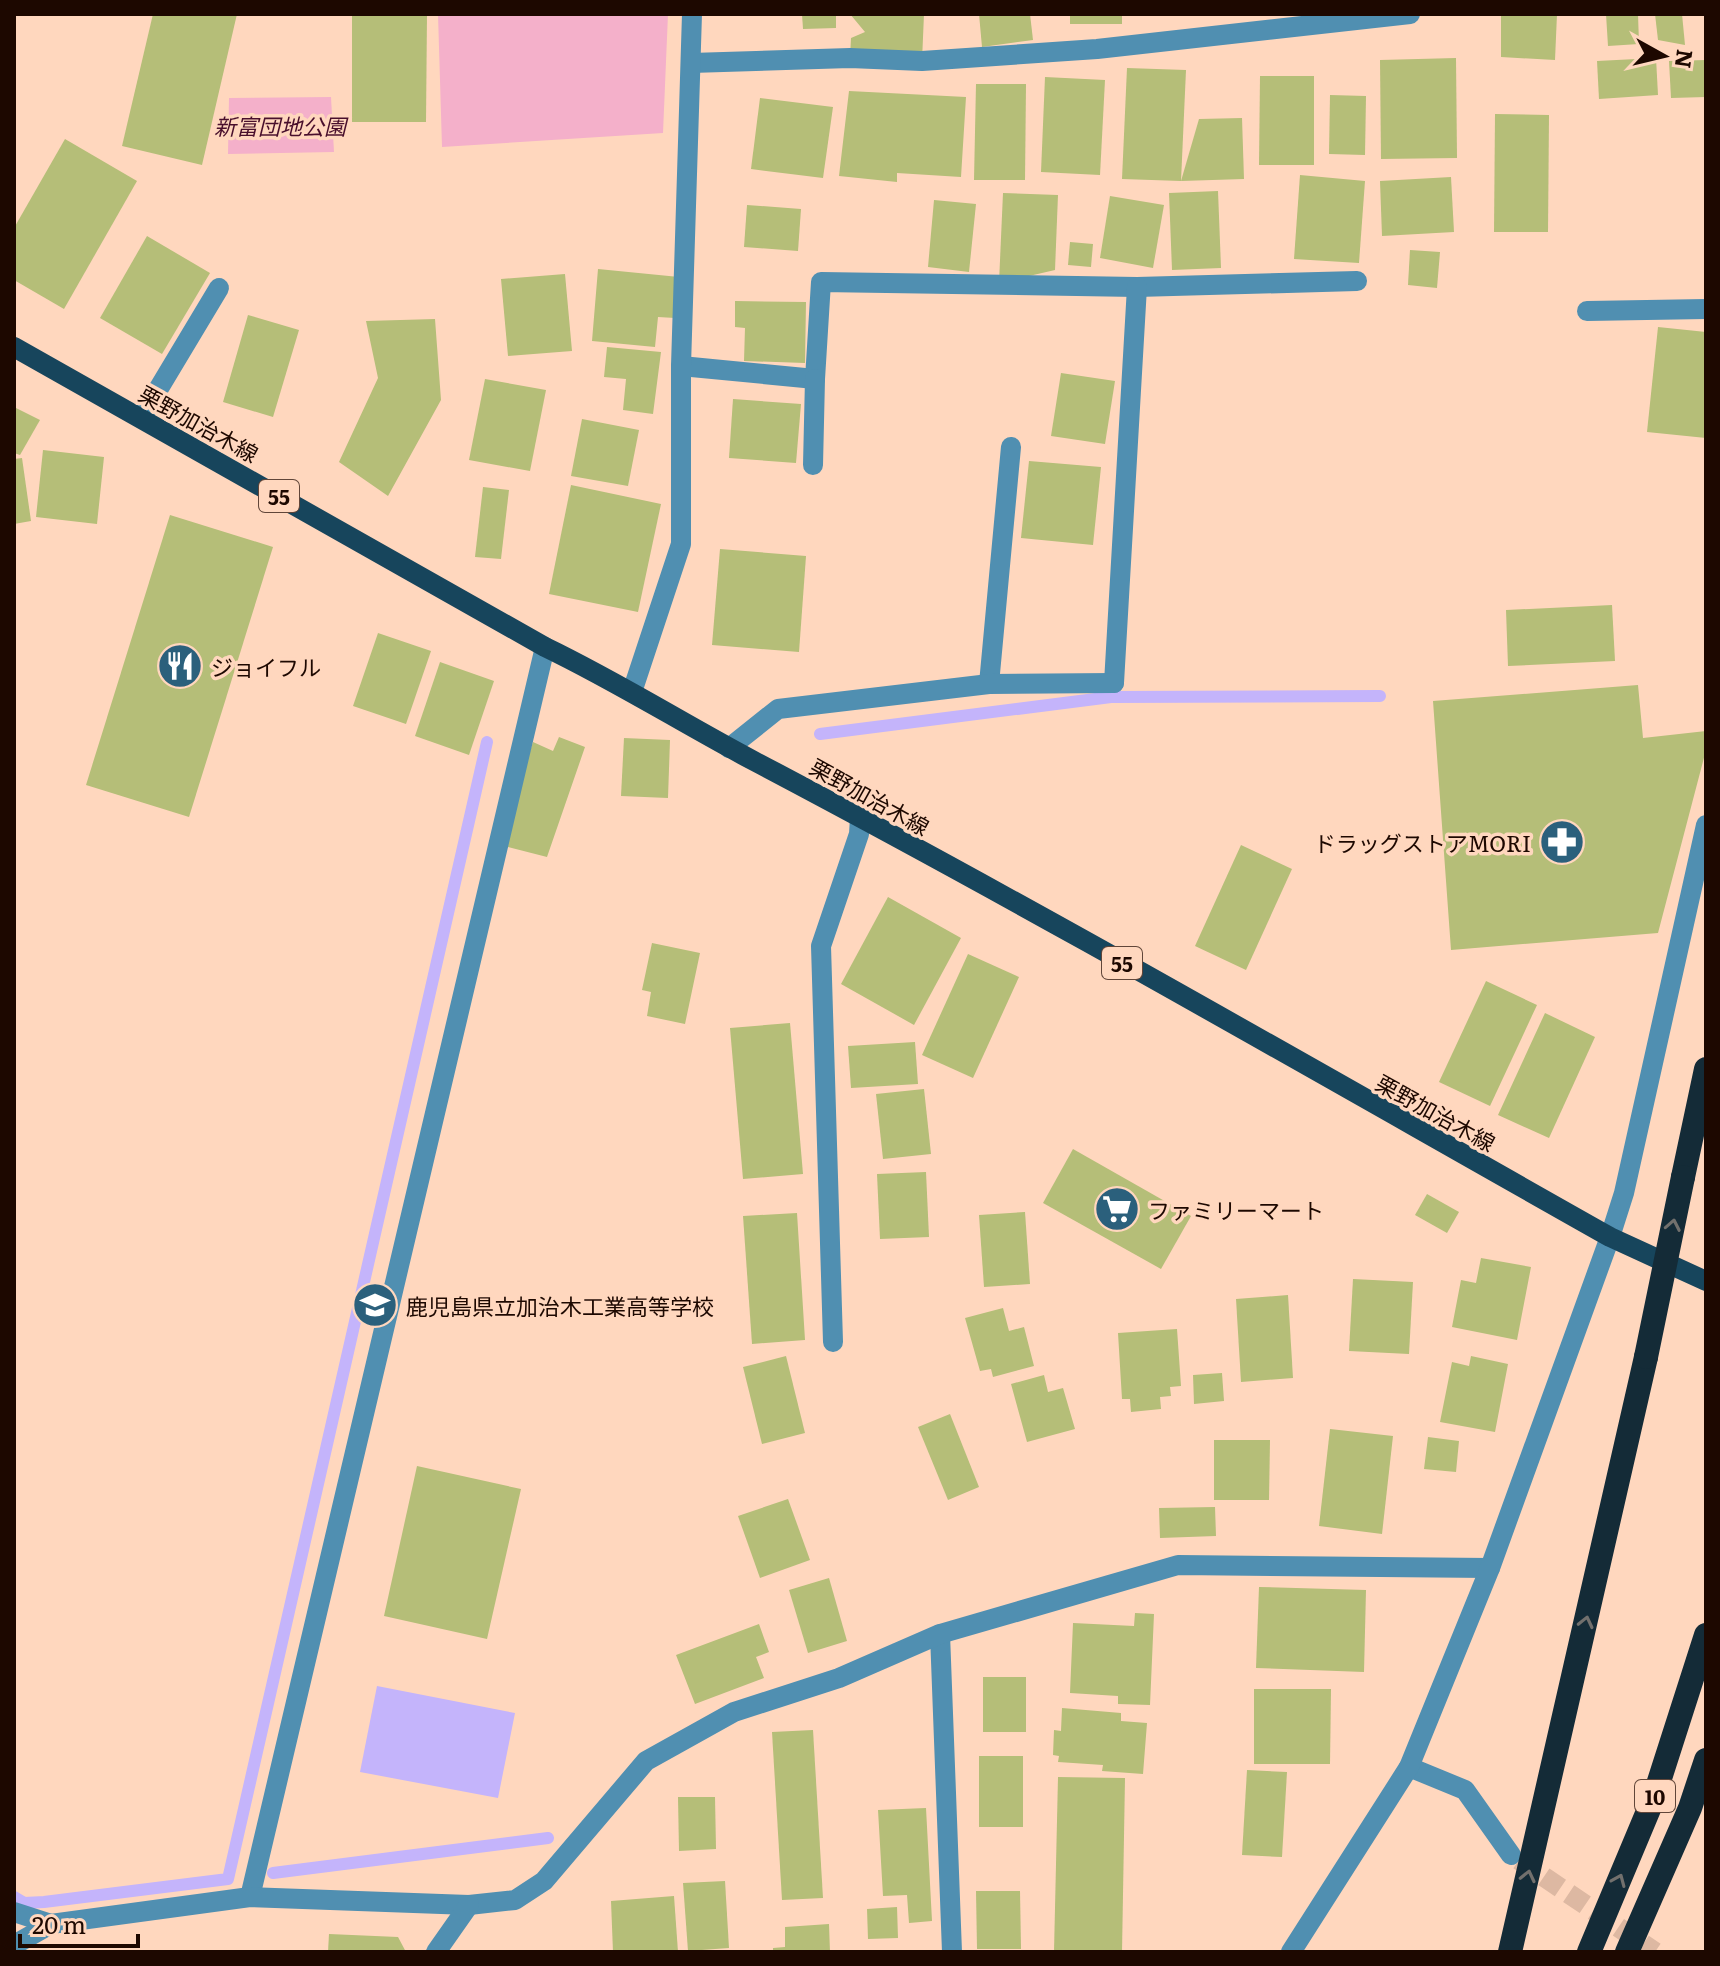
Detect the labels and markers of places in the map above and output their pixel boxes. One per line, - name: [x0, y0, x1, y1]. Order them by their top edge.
- restaurant icon: ジョイフル: [156, 642, 204, 690]
- place label: ジョイフル: [211, 650, 321, 683]
- pharmacy icon: ドラッグストアMORI: [1538, 818, 1586, 866]
- place label: ドラッグストアMORI: [1314, 826, 1531, 859]
- supermarket icon: ファミリーマート: [1093, 1185, 1141, 1233]
- place label: ファミリーマート: [1148, 1193, 1324, 1226]
- school or university icon: 鹿児島県立加治木工業高等学校: [351, 1281, 399, 1329]
- place label: 鹿児島県立加治木工業高等学校: [406, 1289, 714, 1322]

